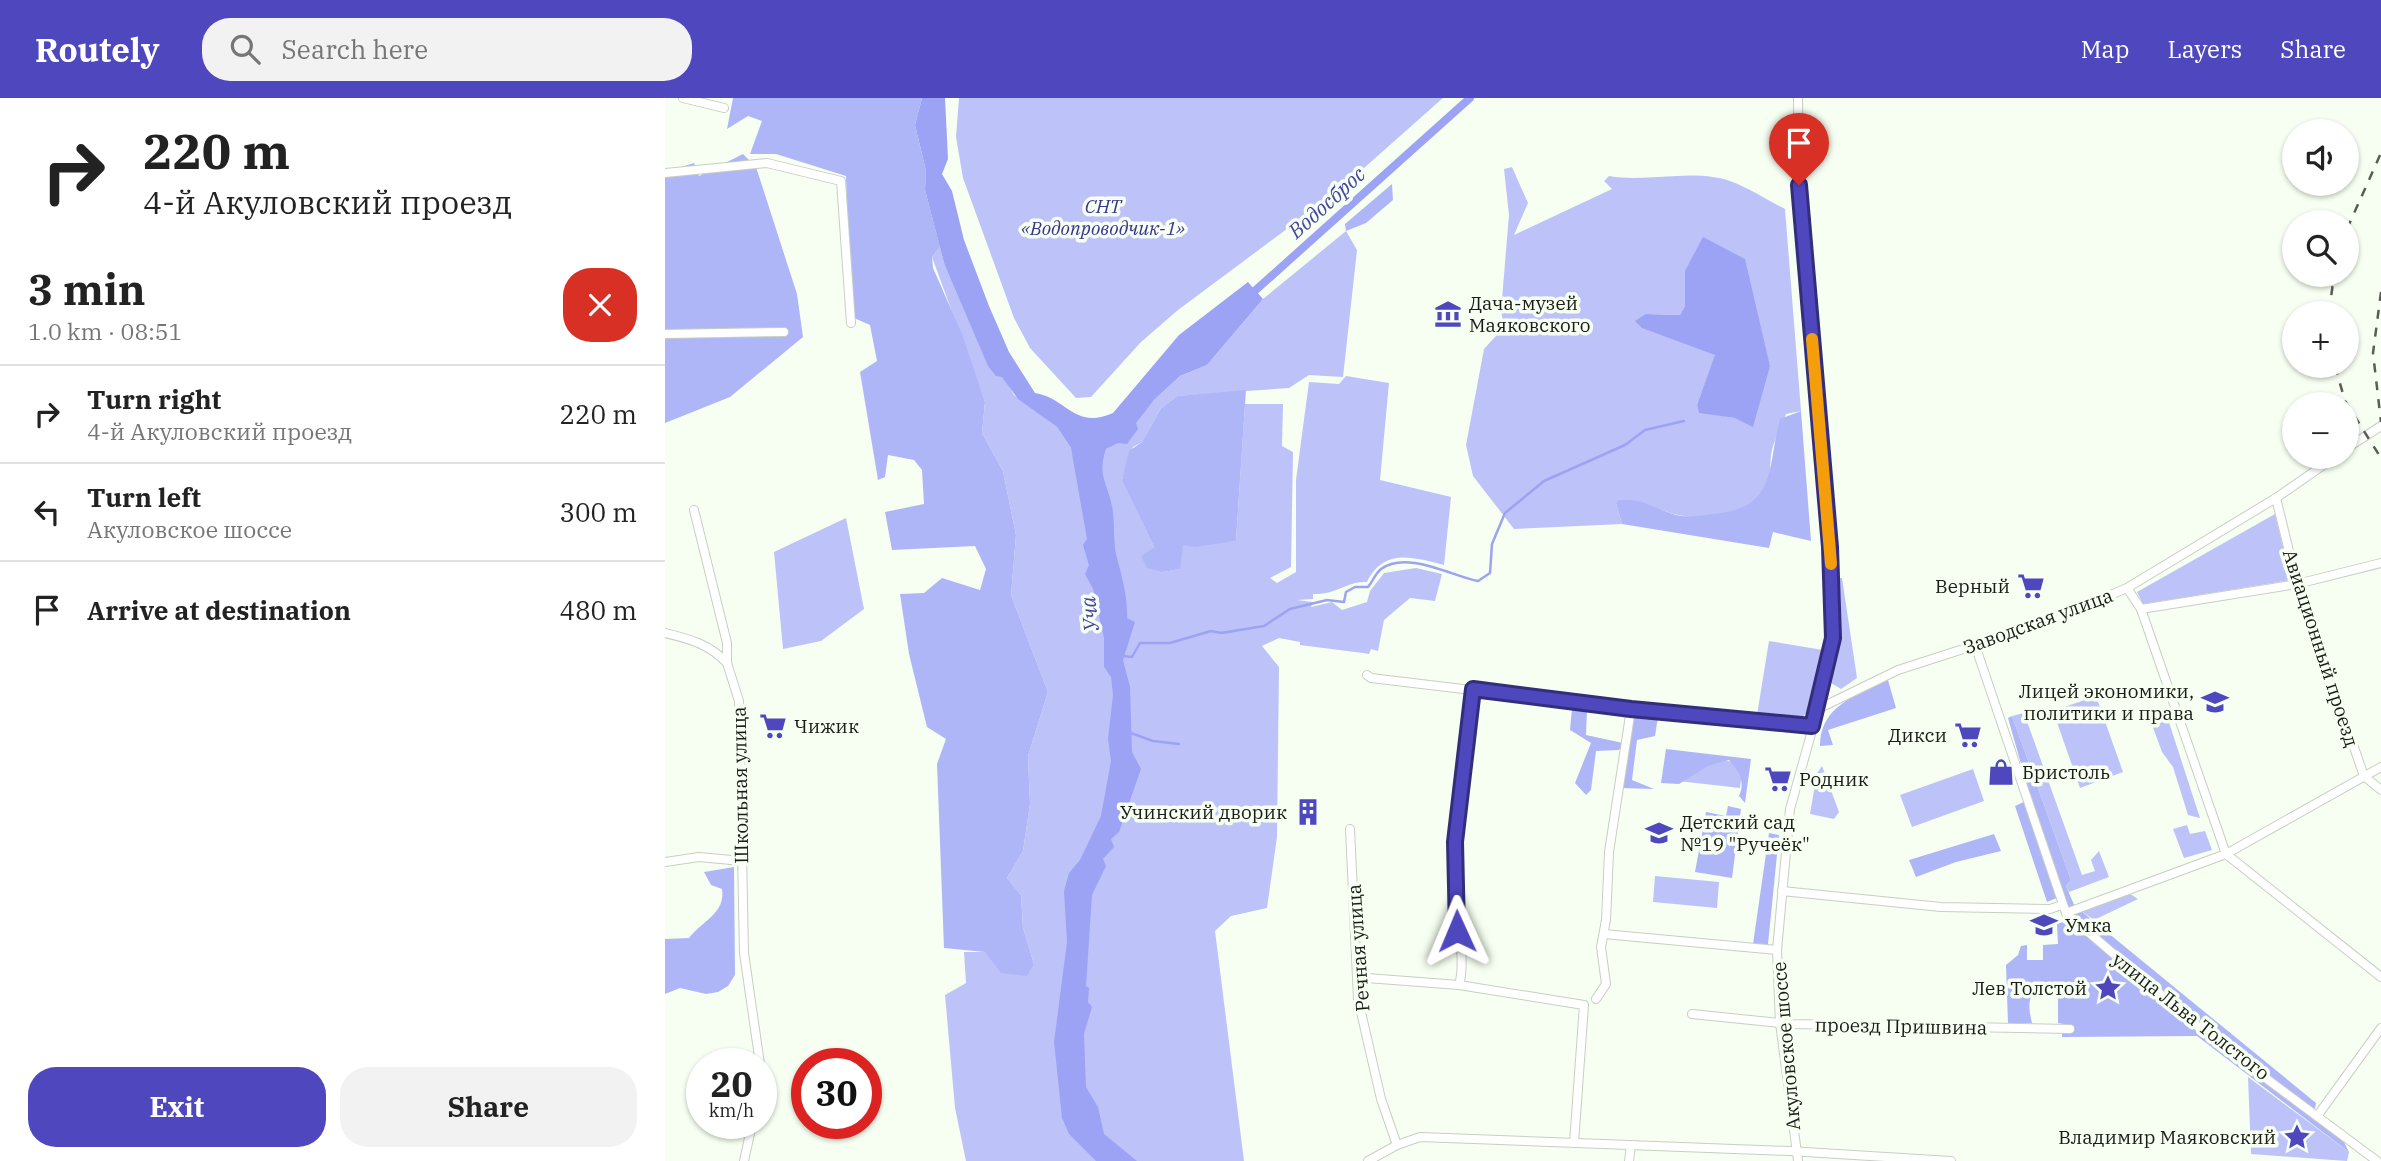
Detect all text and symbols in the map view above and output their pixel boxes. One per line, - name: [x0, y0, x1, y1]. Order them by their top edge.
- search box: [202, 18, 692, 81]
- text: Routely: [35, 28, 160, 71]
- icon: search: [226, 30, 264, 68]
- text: Search here: [282, 32, 428, 66]
- text: Map: [2081, 33, 2129, 65]
- text: Layers: [2167, 33, 2242, 65]
- text: Share: [2280, 33, 2346, 65]
- pin: [1769, 113, 1829, 185]
- text: 220 m: [143, 119, 290, 182]
- map controls: [2282, 119, 2359, 469]
- button: sound: [2282, 119, 2359, 196]
- icon: arrive: [1780, 124, 1818, 162]
- icon: right: [28, 126, 119, 217]
- water label: Водосброс: [1281, 160, 1371, 245]
- text: 4-й Акуловский проезд: [143, 181, 512, 223]
- park label: СНТ «Водопроводчик-1»: [1021, 194, 1185, 240]
- button: search: [2282, 210, 2359, 287]
- text: 3 min: [28, 262, 146, 317]
- button: close: [563, 268, 637, 342]
- place label: Дача-музей Маяковского: [1469, 291, 1591, 337]
- museum icon: Дача-музей Маяковского: [1433, 299, 1463, 329]
- button: +: [2282, 301, 2359, 378]
- text: 1.0 km · 08:51: [28, 316, 182, 346]
- text: Turn right: [87, 382, 221, 416]
- button: −: [2282, 392, 2359, 469]
- icon: right: [28, 395, 66, 433]
- text: 220 m: [559, 397, 637, 431]
- text: 4-й Акуловский проезд: [87, 416, 352, 446]
- text: Turn left: [87, 480, 201, 514]
- icon: left: [28, 493, 66, 531]
- text: 300 m: [559, 495, 637, 529]
- text: Акуловское шоссе: [87, 514, 292, 544]
- street label: Авиационный проезд: [2278, 546, 2364, 750]
- supermarket icon: Верный: [2016, 571, 2046, 601]
- place label: Верный: [1935, 574, 2010, 598]
- street label: Заводская улица: [1960, 583, 2116, 659]
- icon: arrive: [28, 591, 66, 629]
- text: Arrive at destination: [87, 593, 351, 627]
- text: 480 m: [559, 593, 637, 627]
- water label: Уча: [1073, 594, 1105, 633]
- place label: Лицей экономики, политики и права: [2019, 679, 2194, 725]
- school or university icon: Лицей экономики, политики и права: [2200, 687, 2230, 717]
- street label: Школьная улица: [727, 706, 753, 864]
- supermarket icon: Чижик: [758, 711, 788, 741]
- place label: Чижик: [794, 714, 859, 738]
- supermarket icon: Дикси: [1953, 720, 1983, 750]
- place label: Дикси: [1888, 723, 1947, 747]
- shop icon: Бристоль: [1986, 757, 2016, 787]
- place label: Бристоль: [2022, 760, 2110, 784]
- supermarket icon: Родник: [1763, 764, 1793, 794]
- place label: Родник: [1799, 767, 1869, 791]
- building icon: Учинский дворик: [1293, 797, 1323, 827]
- place label: Учинский дворик: [1120, 800, 1287, 824]
- place label: Детский сад №19 "Ручеёк": [1680, 810, 1810, 856]
- school or university icon: Детский сад №19 "Ручеёк": [1644, 818, 1674, 848]
- street label: Речная улица: [1342, 883, 1374, 1013]
- position arrow: [1420, 894, 1494, 968]
- school or university icon: Умка: [2029, 910, 2059, 940]
- place label: Умка: [2065, 913, 2112, 937]
- street label: улица Льва Толстого: [2107, 947, 2275, 1085]
- street label: Акуловское шоссе: [1767, 961, 1805, 1131]
- place icon: Лев Толстой: [2093, 973, 2123, 1003]
- place label: Лев Толстой: [1972, 976, 2087, 1000]
- street label: проезд Пришвина: [1814, 1012, 1988, 1040]
- speed limit sign: 30: [791, 1048, 882, 1139]
- text: 20: [710, 1061, 753, 1107]
- button: Exit: [28, 1067, 326, 1147]
- button: Share: [340, 1067, 637, 1147]
- text: km/h: [709, 1099, 754, 1122]
- place icon: Владимир Маяковский: [2282, 1122, 2312, 1152]
- place label: Владимир Маяковский: [2058, 1125, 2276, 1149]

